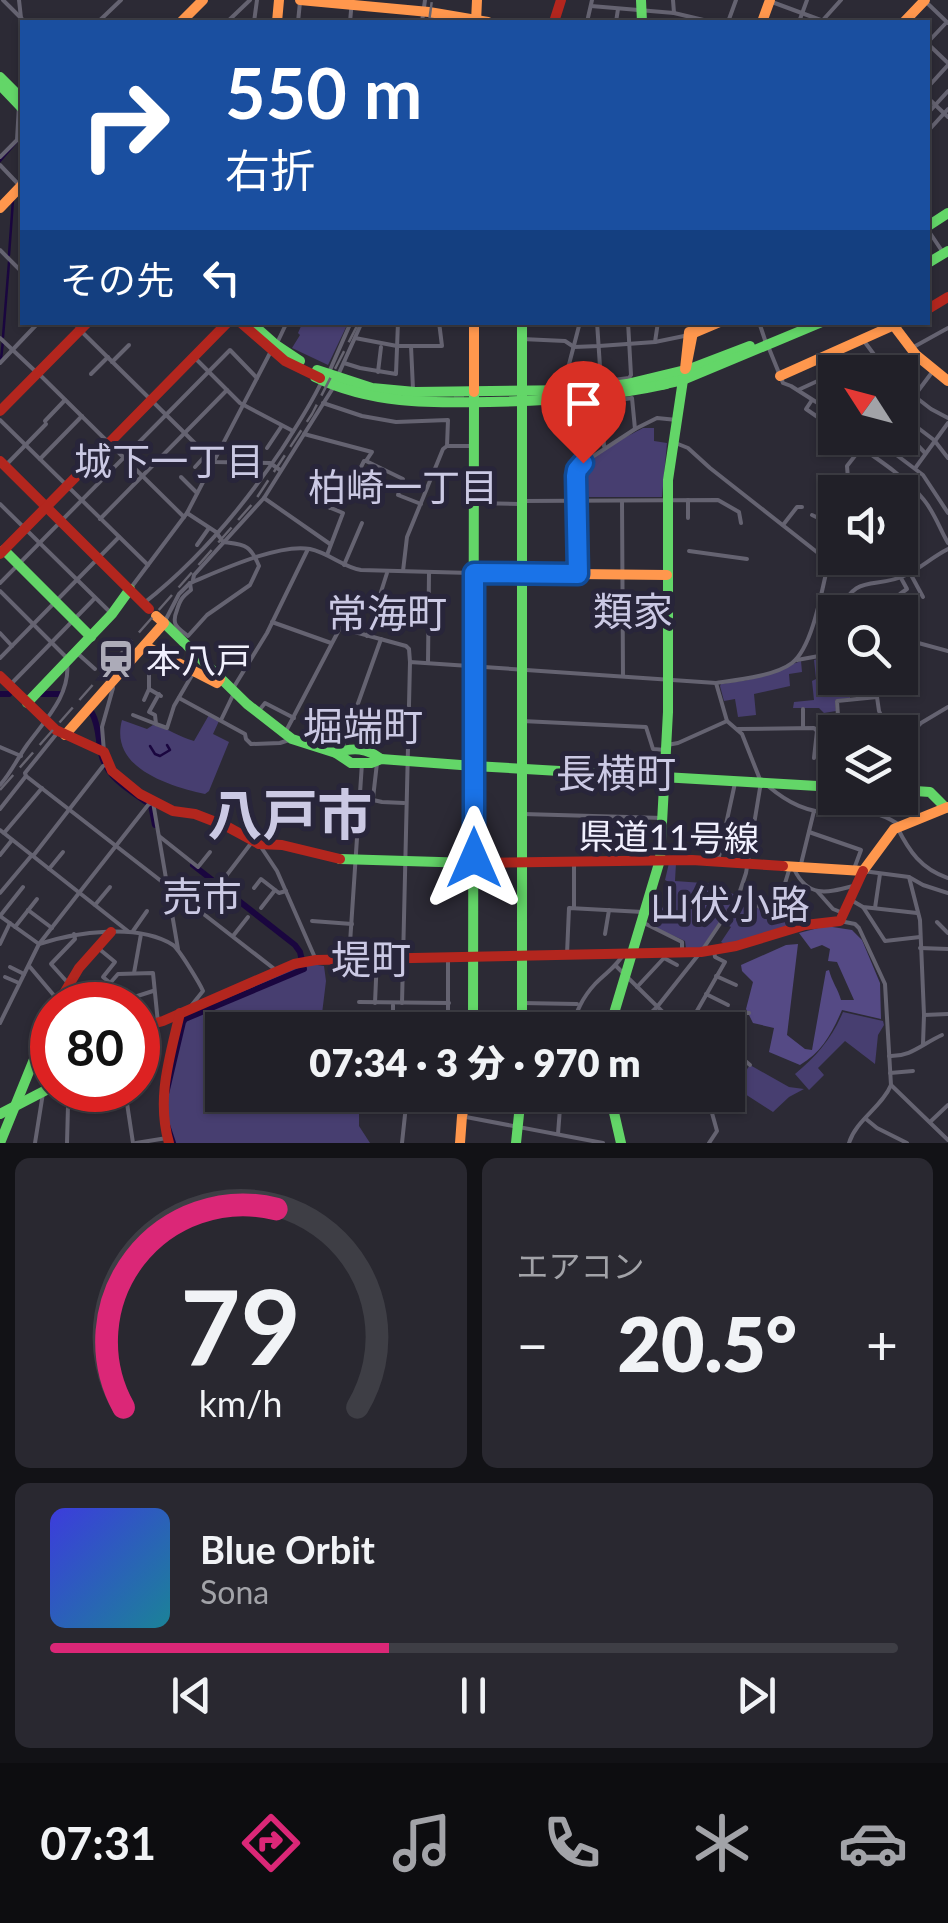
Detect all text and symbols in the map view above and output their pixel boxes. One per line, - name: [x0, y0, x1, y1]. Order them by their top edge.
- text: 550 m: [225, 50, 422, 134]
- icon: right: [60, 60, 190, 190]
- text: 右折: [225, 143, 315, 197]
- icon: left: [194, 250, 249, 305]
- text: その先: [60, 256, 174, 302]
- north arrow: [818, 355, 918, 455]
- map controls: [818, 355, 918, 815]
- pin: [541, 361, 626, 464]
- icon: arrive: [556, 376, 611, 431]
- district label: 城下一丁目: [74, 437, 264, 483]
- district label: 柏崎一丁目: [308, 463, 498, 509]
- button: sound: [818, 475, 918, 575]
- district label: 類家: [593, 587, 673, 635]
- district label: 常海町: [327, 589, 447, 637]
- button: search: [818, 595, 918, 695]
- station icon: 本八戸: [95, 638, 137, 680]
- place label: 本八戸: [146, 638, 251, 680]
- district label: 堀端町: [303, 702, 423, 750]
- button: layers: [818, 715, 918, 815]
- district label: 長横町: [556, 749, 676, 797]
- district label: 八戸市: [207, 781, 373, 847]
- position arrow: [422, 806, 526, 910]
- street label: 県道11号線: [578, 813, 760, 859]
- district label: 売市: [162, 872, 242, 920]
- district label: 山伏小路: [650, 880, 810, 928]
- district label: 堤町: [331, 935, 411, 983]
- speed limit sign: 80: [30, 982, 160, 1112]
- text: 07:34 · 3 分 · 970 m: [309, 1039, 641, 1085]
- text: エアコン: [517, 1246, 645, 1285]
- text: 79: [180, 1262, 301, 1387]
- text: 20.5°: [617, 1298, 797, 1388]
- text: −: [517, 1311, 548, 1377]
- text: +: [866, 1311, 898, 1377]
- text: km/h: [199, 1382, 283, 1425]
- text: Blue Orbit: [200, 1526, 375, 1572]
- text: Sona: [200, 1572, 269, 1611]
- icon: previous: [164, 1668, 219, 1723]
- icon: pause: [446, 1668, 501, 1723]
- icon: next: [729, 1668, 784, 1723]
- icon: directions: [236, 1808, 306, 1878]
- icon: music: [387, 1808, 457, 1878]
- icon: phone: [537, 1808, 607, 1878]
- icon: climate: [687, 1808, 757, 1878]
- icon: car: [838, 1808, 908, 1878]
- text: 07:31: [40, 1816, 156, 1870]

